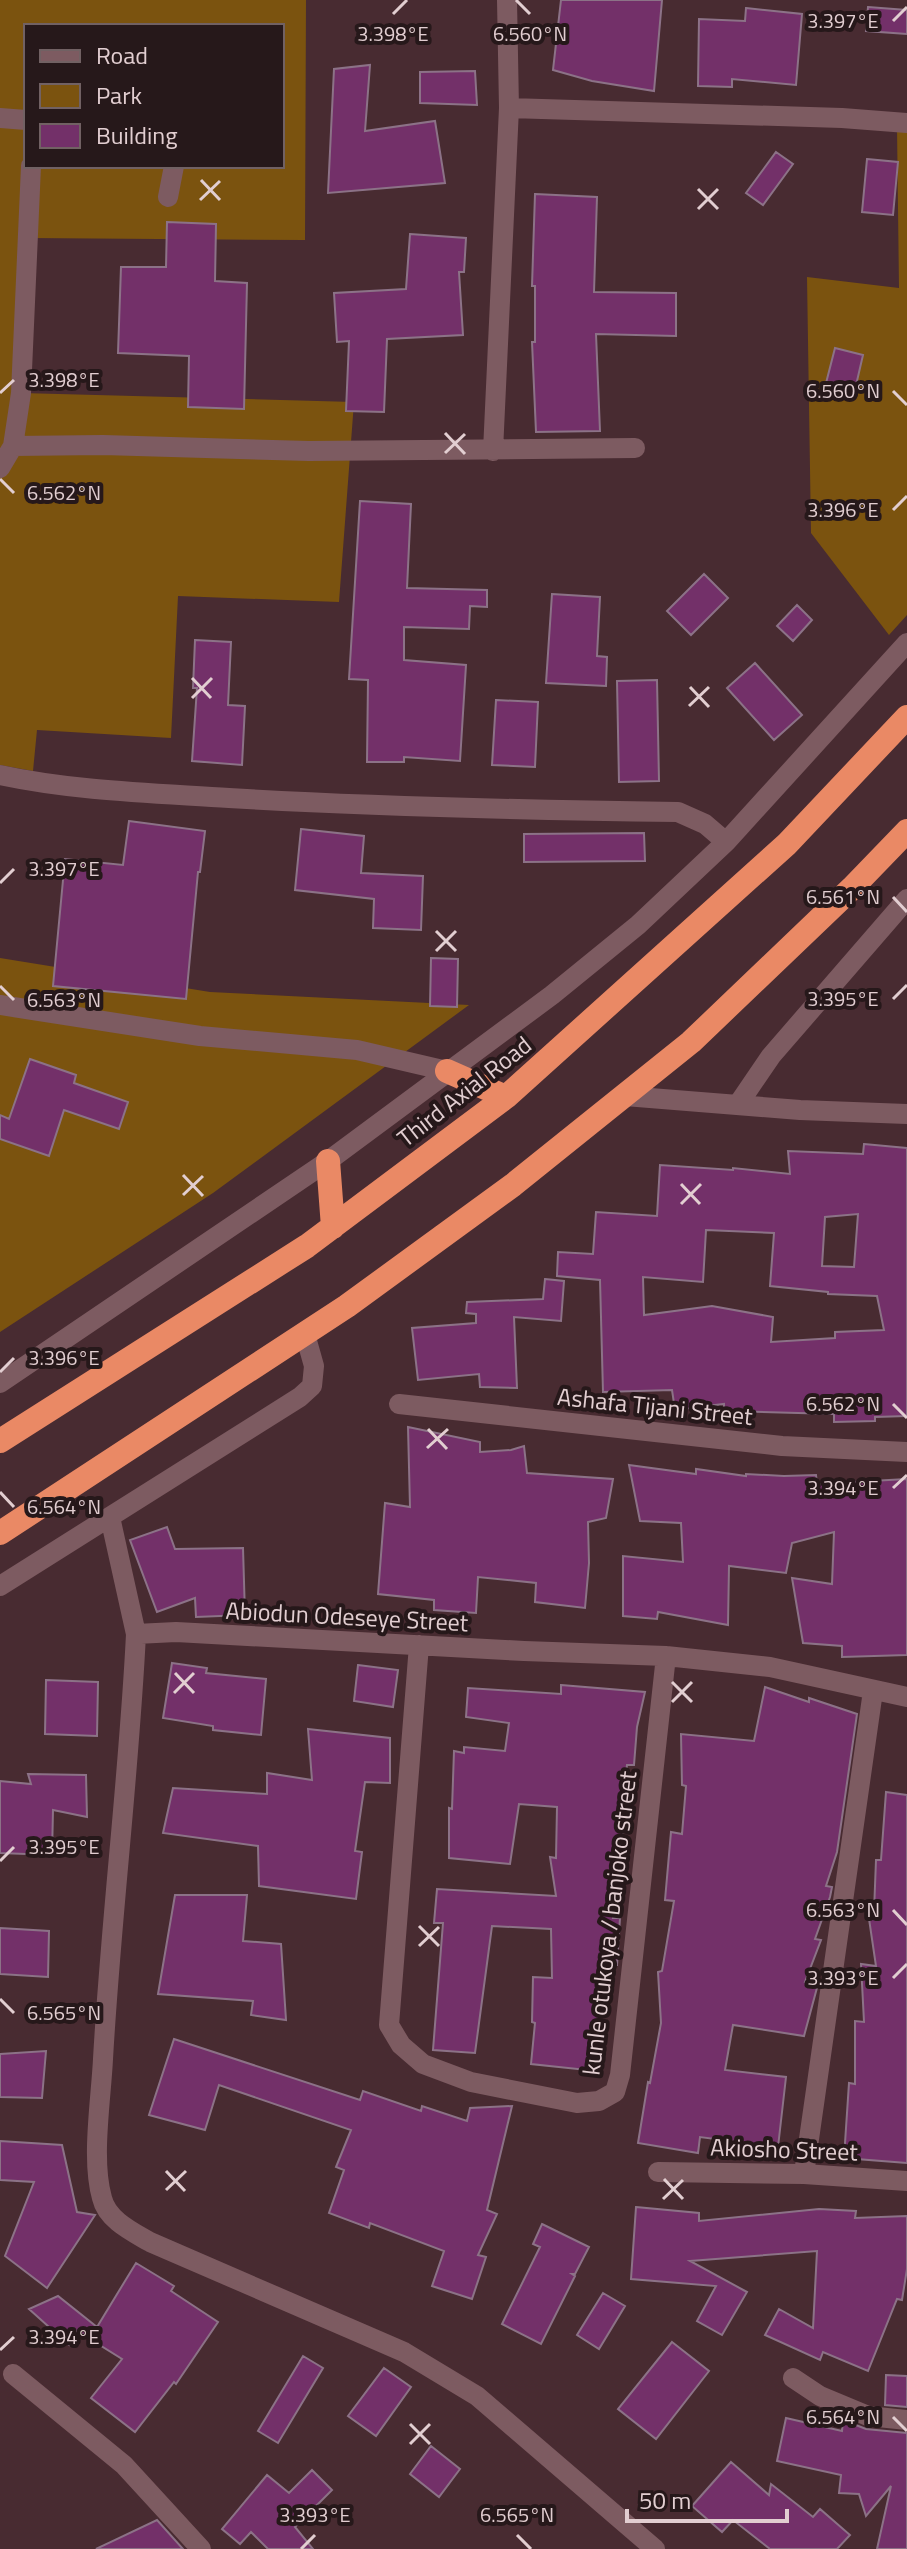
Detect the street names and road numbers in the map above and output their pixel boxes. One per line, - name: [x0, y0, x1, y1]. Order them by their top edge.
- street label: Third Axial Road: [389, 1027, 539, 1155]
- street label: Ashafa Tijani Street: [556, 1378, 755, 1434]
- street label: Abiodun Odeseye Street: [225, 1592, 470, 1640]
- street label: kunle otukoya / banjoko street: [572, 1768, 646, 2077]
- street label: Akiosho Street: [710, 2128, 859, 2170]

